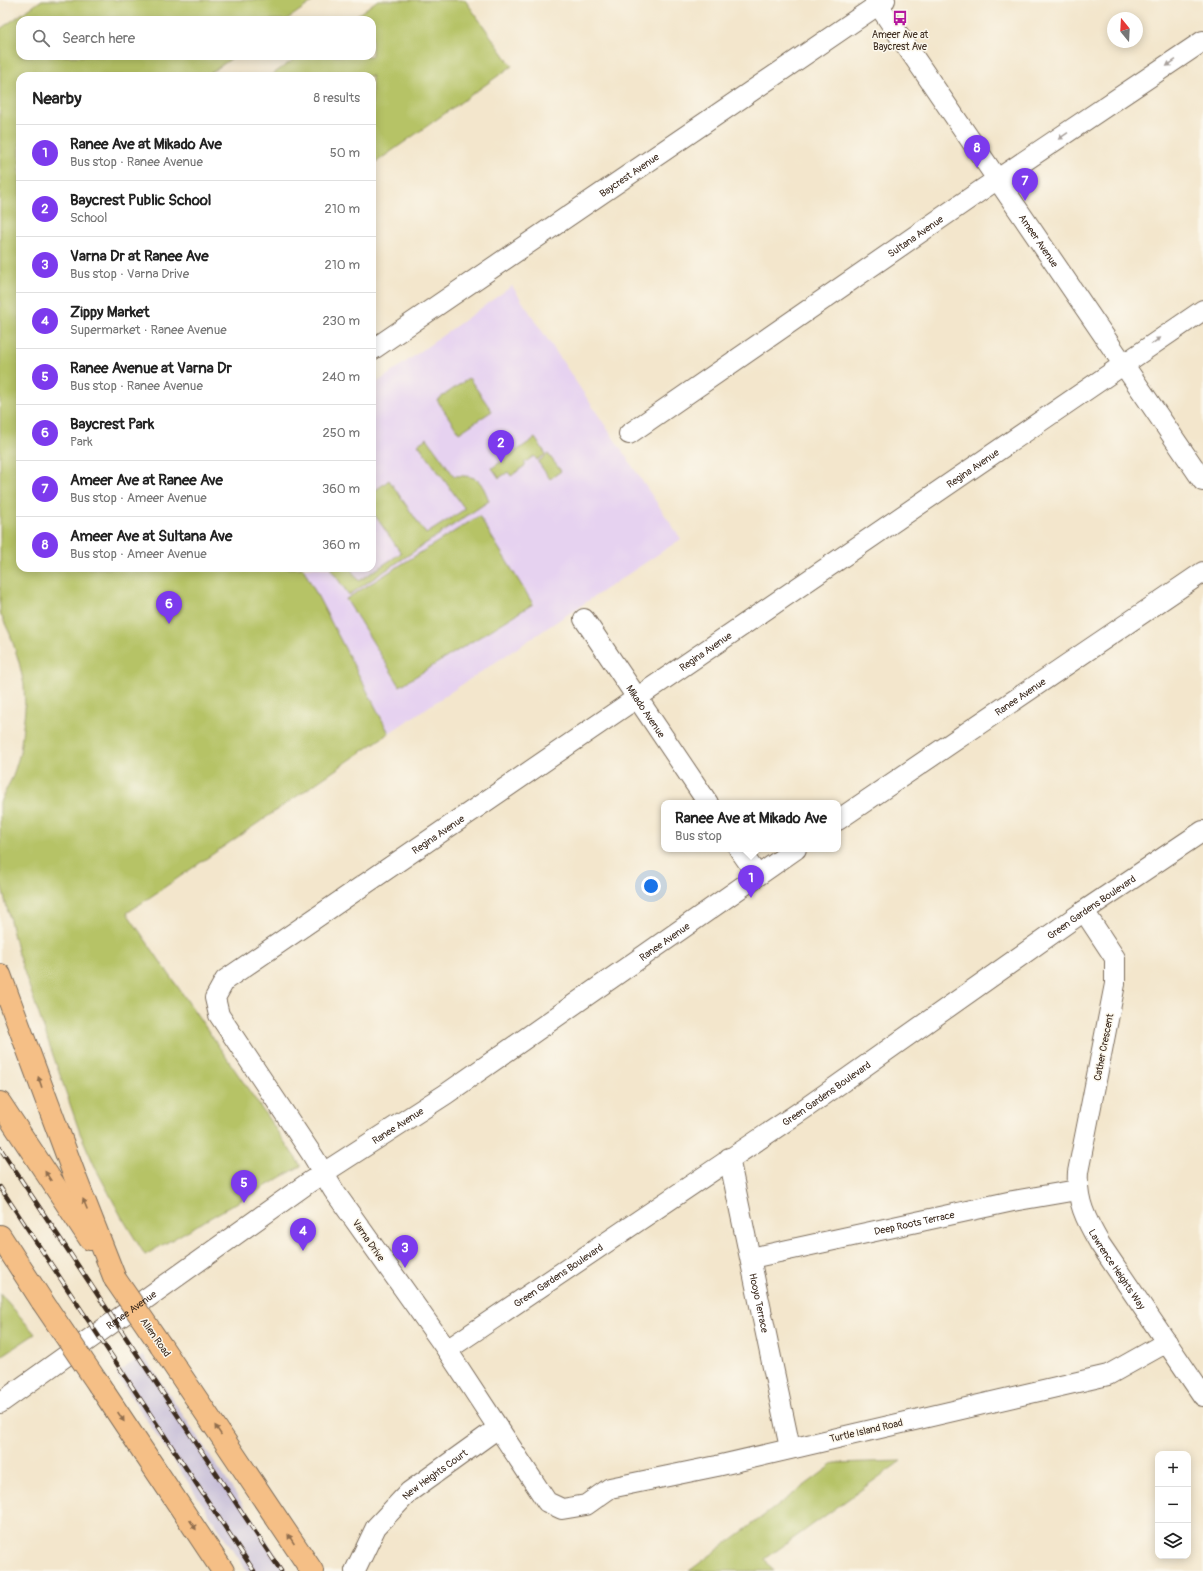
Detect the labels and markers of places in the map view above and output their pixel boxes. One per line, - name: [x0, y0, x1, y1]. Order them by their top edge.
- bus stop icon: Ameer Ave at Baycrest Ave: [891, 9, 909, 27]
- place label: Ameer Ave at Baycrest Ave: [872, 29, 929, 53]
- pin: 8: [964, 135, 990, 168]
- pin: 7: [1012, 168, 1038, 201]
- pin: 2: [488, 430, 514, 463]
- pin: 6: [156, 591, 182, 624]
- pin: 1: [738, 865, 764, 898]
- pin: 5: [231, 1170, 257, 1203]
- pin: 4: [290, 1218, 316, 1251]
- pin: 3: [392, 1235, 418, 1268]

